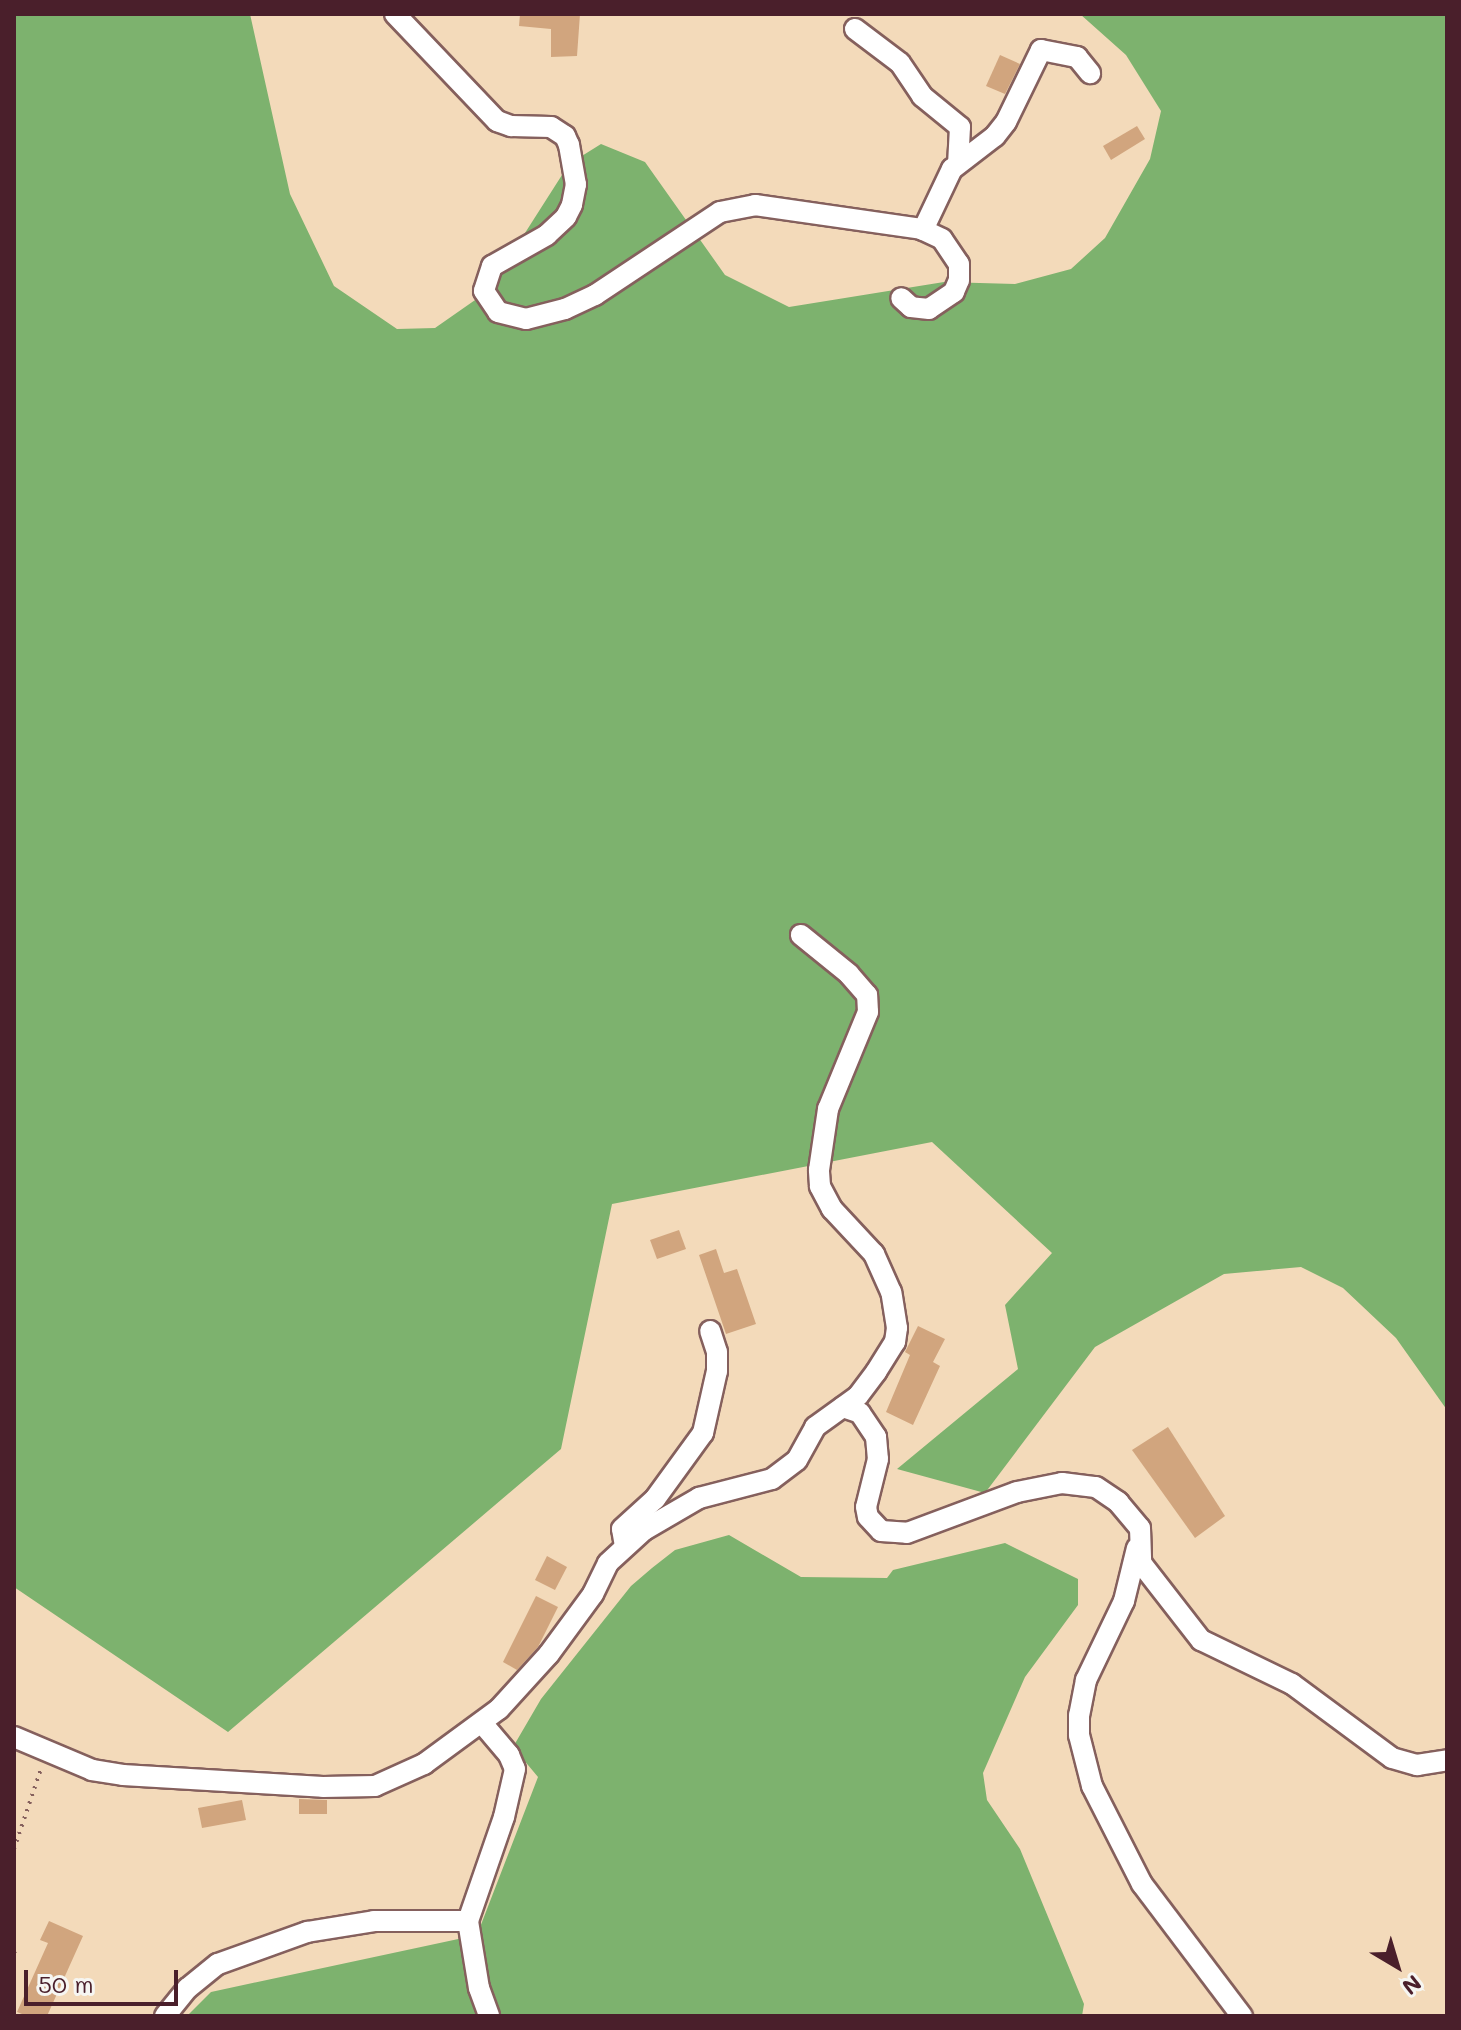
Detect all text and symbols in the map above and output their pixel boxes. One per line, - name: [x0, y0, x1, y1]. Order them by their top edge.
- north arrow: [1357, 1926, 1437, 2006]
- scale bar: [28, 1954, 182, 2004]
- text: 50 m: [38, 1968, 94, 1999]
- text: N: [1397, 1969, 1428, 2002]

